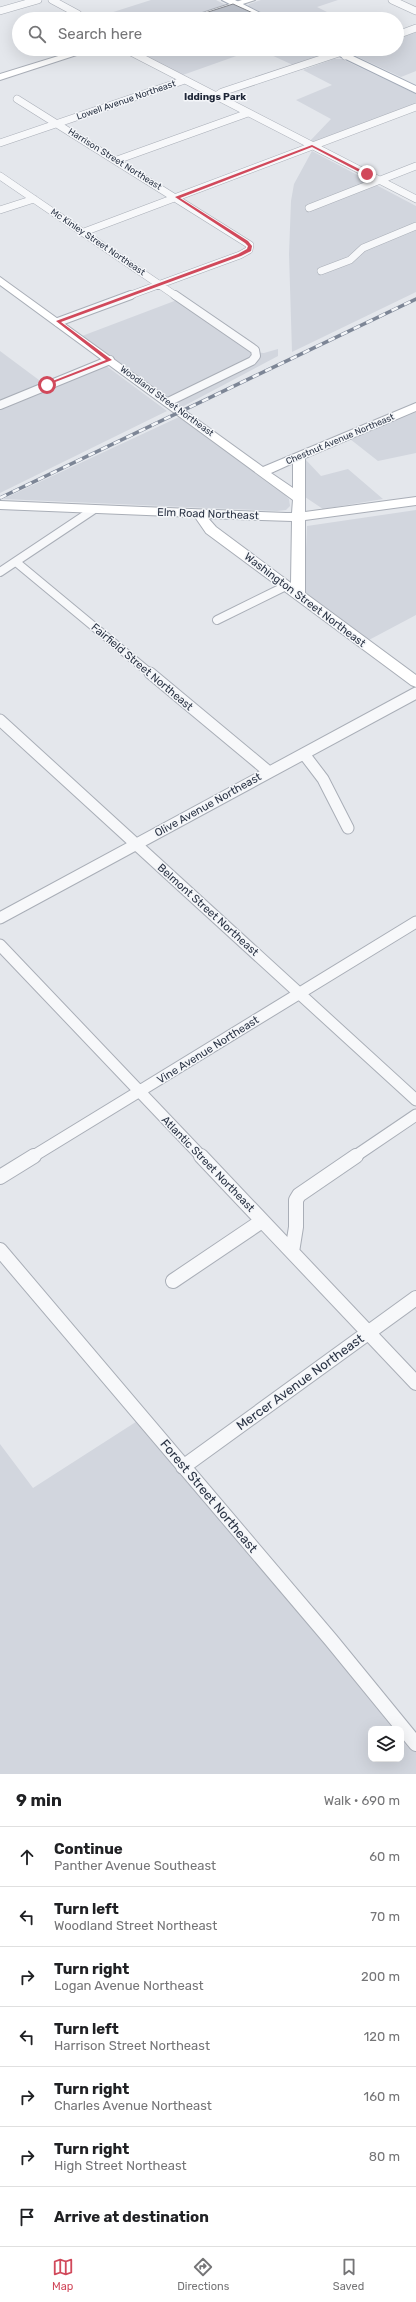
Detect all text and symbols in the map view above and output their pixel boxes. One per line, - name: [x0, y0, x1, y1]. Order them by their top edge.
- search box: [12, 12, 404, 56]
- icon: search: [26, 23, 48, 45]
- text: Search here: [58, 25, 142, 43]
- street label: Lowell Avenue Northeast: [75, 78, 177, 122]
- district label: Iddings Park: [184, 91, 246, 103]
- street label: Harrison Street Northeast: [67, 126, 164, 192]
- route end: [358, 165, 376, 183]
- street label: Mc Kinley Street Northeast: [49, 207, 147, 278]
- street label: Woodland Street Northeast: [118, 364, 216, 439]
- route start: [38, 376, 56, 394]
- street label: Chestnut Avenue Northeast: [284, 411, 396, 466]
- street label: Elm Road Northeast: [157, 506, 260, 522]
- street label: Washington Street Northeast: [242, 550, 369, 650]
- street label: Fairfield Street Northeast: [88, 621, 196, 714]
- street label: Olive Avenue Northeast: [152, 770, 264, 840]
- street label: Belmont Street Northeast: [155, 861, 262, 959]
- street label: Vine Avenue Northeast: [155, 1013, 262, 1087]
- street label: Atlantic Street Northeast: [159, 1113, 258, 1215]
- street label: Mercer Avenue Northeast: [233, 1331, 367, 1433]
- street label: Forest Street Northeast: [157, 1436, 261, 1556]
- map controls: [368, 1726, 404, 1762]
- button: layers: [368, 1726, 404, 1762]
- text: 9 min: [16, 1790, 62, 1810]
- text: Walk · 690 m: [324, 1793, 400, 1808]
- text: Continue: [54, 1840, 123, 1858]
- icon: ahead: [16, 1846, 38, 1868]
- text: 60 m: [369, 1849, 400, 1864]
- text: Panther Avenue Southeast: [54, 1858, 216, 1873]
- text: Turn left: [54, 1900, 119, 1918]
- icon: left: [16, 1906, 38, 1928]
- text: 70 m: [370, 1909, 400, 1924]
- text: Woodland Street Northeast: [54, 1918, 217, 1933]
- text: Turn right: [54, 1960, 129, 1978]
- icon: right: [16, 1966, 38, 1988]
- text: 200 m: [361, 1969, 400, 1984]
- text: Logan Avenue Northeast: [54, 1978, 204, 1993]
- text: Turn left: [54, 2020, 119, 2038]
- icon: left: [16, 2026, 38, 2048]
- text: 120 m: [364, 2029, 400, 2044]
- text: Harrison Street Northeast: [54, 2038, 210, 2053]
- text: Turn right: [54, 2080, 129, 2098]
- icon: right: [16, 2086, 38, 2108]
- text: 160 m: [364, 2089, 400, 2104]
- text: Charles Avenue Northeast: [54, 2098, 212, 2113]
- text: Turn right: [54, 2140, 129, 2158]
- icon: right: [16, 2146, 38, 2168]
- text: 80 m: [369, 2149, 400, 2164]
- text: High Street Northeast: [54, 2158, 187, 2173]
- icon: arrive: [16, 2206, 38, 2228]
- text: Arrive at destination: [54, 2208, 209, 2226]
- tab: Map: [52, 2256, 74, 2293]
- tab: Directions: [177, 2256, 229, 2293]
- tab: Saved: [333, 2256, 364, 2293]

